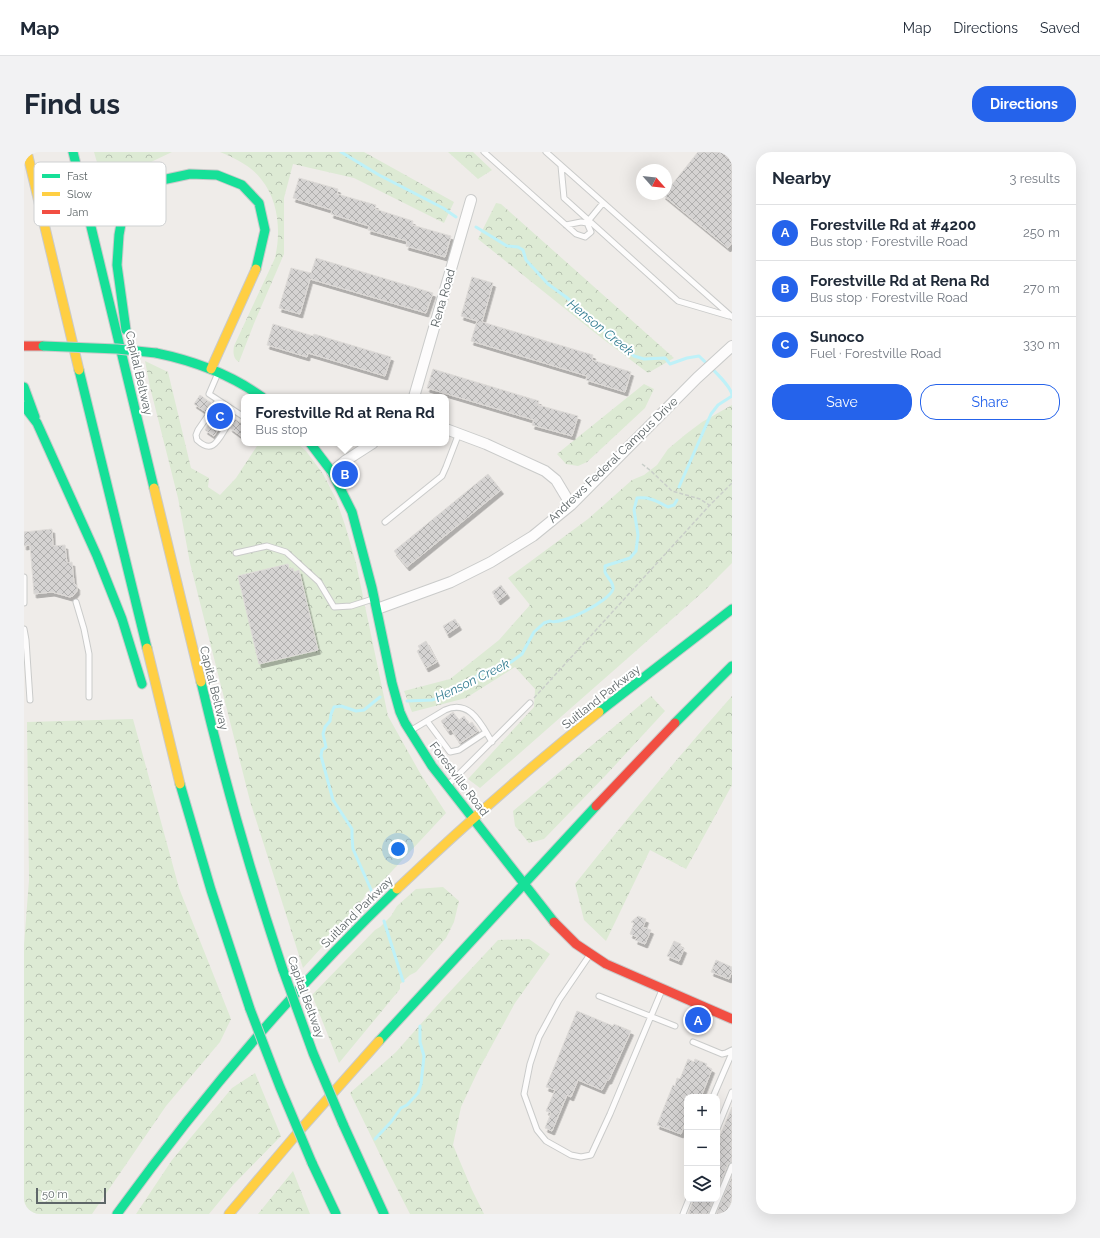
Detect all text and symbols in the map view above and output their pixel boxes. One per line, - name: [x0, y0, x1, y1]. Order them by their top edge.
- text: Map: [20, 17, 59, 39]
- text: Map: [903, 20, 931, 36]
- text: Directions: [953, 20, 1018, 36]
- text: Saved: [1040, 20, 1080, 36]
- button: Directions: [972, 86, 1076, 122]
- text: Find us: [24, 88, 120, 121]
- legend: [34, 162, 166, 226]
- north arrow: [636, 164, 672, 200]
- text: Nearby: [772, 168, 831, 188]
- text: Fast: [67, 170, 88, 183]
- text: 3 results: [1010, 171, 1060, 186]
- text: Slow: [67, 188, 92, 201]
- text: Jam: [67, 206, 88, 219]
- text: Forestville Rd at #4200: [810, 216, 976, 234]
- text: A: [781, 225, 789, 240]
- text: 250 m: [1023, 225, 1060, 240]
- text: Bus stop · Forestville Road: [810, 234, 968, 249]
- street label: Rena Road: [428, 267, 458, 329]
- text: Forestville Rd at Rena Rd: [810, 272, 990, 290]
- text: B: [781, 281, 789, 296]
- text: 270 m: [1023, 281, 1060, 296]
- text: Bus stop · Forestville Road: [810, 290, 968, 305]
- water label: Henson Creek: [564, 296, 637, 359]
- text: Sunoco: [810, 328, 864, 346]
- street label: Capital Beltway: [122, 329, 156, 417]
- text: C: [781, 337, 789, 352]
- text: 330 m: [1023, 337, 1060, 352]
- text: Fuel · Forestville Road: [810, 346, 941, 361]
- button: Save: [772, 384, 912, 420]
- button: Share: [920, 384, 1060, 420]
- popup: [241, 394, 449, 446]
- street label: Andrews Federal Campus Drive: [545, 394, 681, 526]
- pin: C: [207, 401, 233, 431]
- text: Forestville Rd at Rena Rd: [255, 404, 435, 422]
- text: Bus stop: [255, 422, 308, 437]
- pin: B: [332, 459, 358, 489]
- street label: Capital Beltway: [197, 645, 231, 732]
- water label: Henson Creek: [433, 656, 512, 705]
- street label: Suitland Parkway: [559, 662, 643, 732]
- street label: Forestville Road: [427, 739, 491, 819]
- your location: [388, 839, 408, 859]
- street label: Suitland Parkway: [318, 873, 396, 951]
- street label: Capital Beltway: [285, 954, 327, 1040]
- pin: A: [685, 1005, 711, 1035]
- map controls: [684, 1094, 720, 1202]
- button: +: [684, 1094, 720, 1130]
- button: −: [684, 1130, 720, 1166]
- button: layers: [684, 1166, 720, 1202]
- scale bar: [36, 1186, 106, 1205]
- text: 50 m: [42, 1188, 68, 1201]

